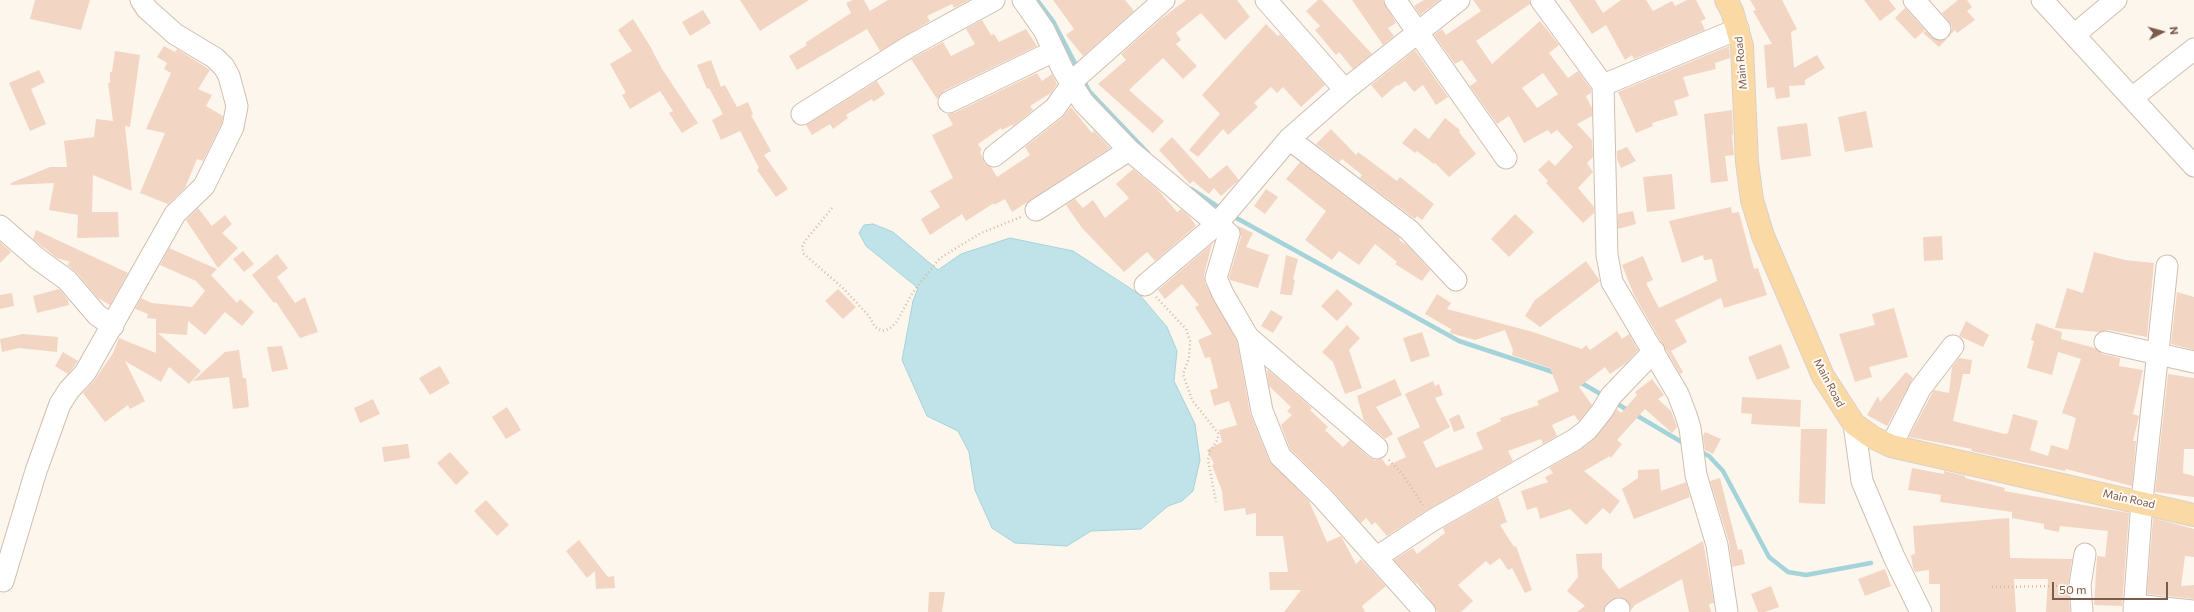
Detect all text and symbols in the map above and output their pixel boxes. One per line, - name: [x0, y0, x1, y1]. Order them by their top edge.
- north arrow: [2142, 12, 2182, 52]
- text: N: [2168, 26, 2181, 35]
- street label: Main Road: [1732, 36, 1750, 90]
- street label: Main Road: [1811, 356, 1847, 410]
- street label: Main Road: [2102, 487, 2156, 511]
- scale bar: [2054, 574, 2170, 600]
- text: 50 m: [2059, 582, 2087, 596]

